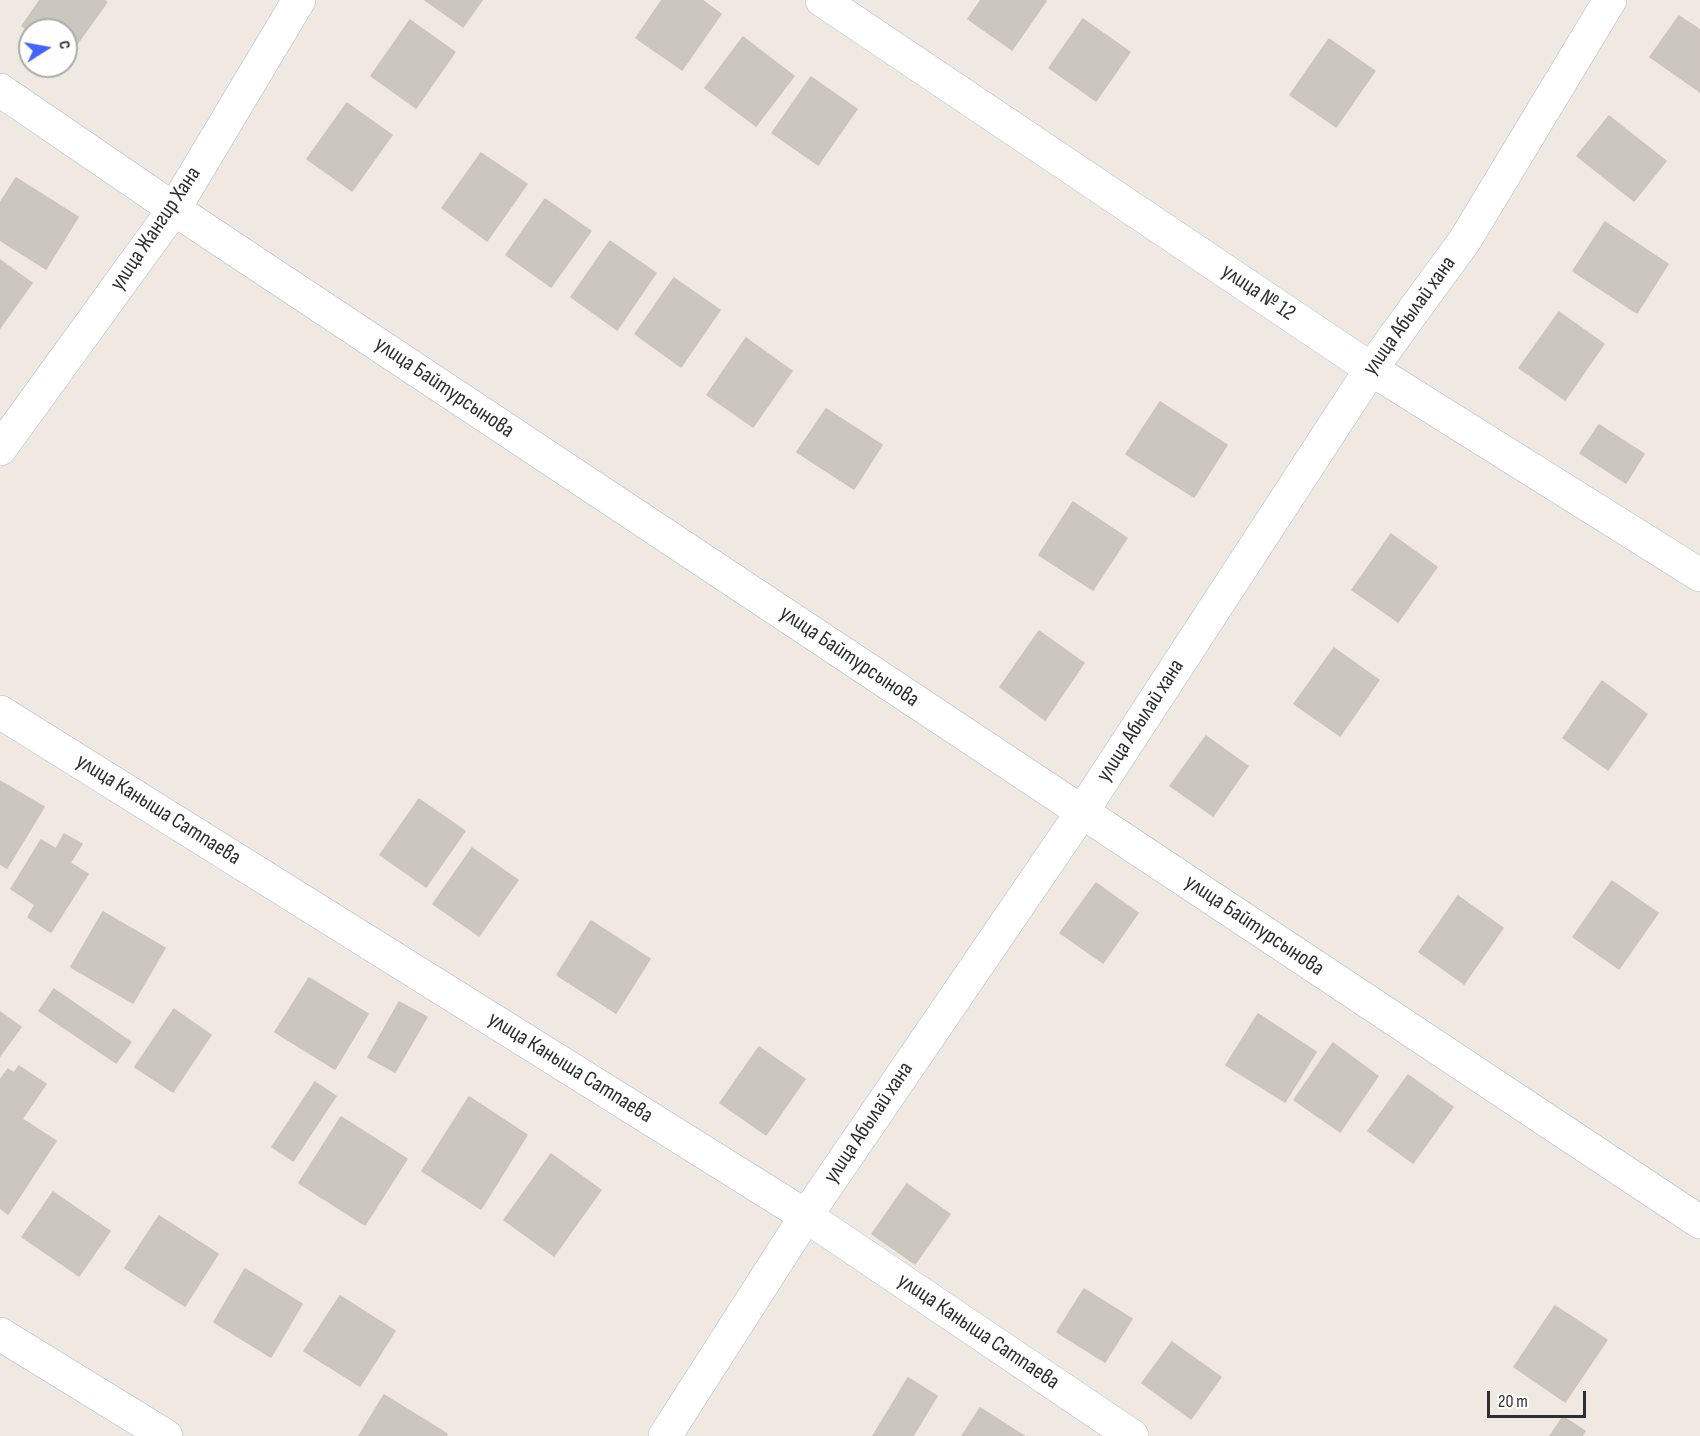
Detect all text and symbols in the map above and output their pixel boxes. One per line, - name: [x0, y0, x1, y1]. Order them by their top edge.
- north arrow: [18, 18, 78, 78]
- text: С: [54, 39, 74, 51]
- street label: улица Жангир Хана: [105, 162, 207, 296]
- street label: улица Абылай хана: [1358, 251, 1462, 381]
- street label: улица № 12: [1216, 259, 1300, 327]
- street label: улица Байтурсынова: [369, 332, 519, 444]
- street label: улица Байтурсынова: [774, 601, 924, 713]
- street label: улица Абылай хана: [1092, 655, 1190, 787]
- street label: улица Каныша Сатпаева: [71, 749, 245, 871]
- street label: улица Байтурсынова: [1179, 870, 1329, 982]
- street label: улица Каныша Сатпаева: [483, 1007, 657, 1129]
- street label: улица Абылай хана: [819, 1057, 919, 1189]
- street label: улица Каныша Сатпаева: [892, 1268, 1064, 1396]
- scale bar: [1490, 1379, 1589, 1417]
- text: 20 m: [1498, 1391, 1528, 1412]

